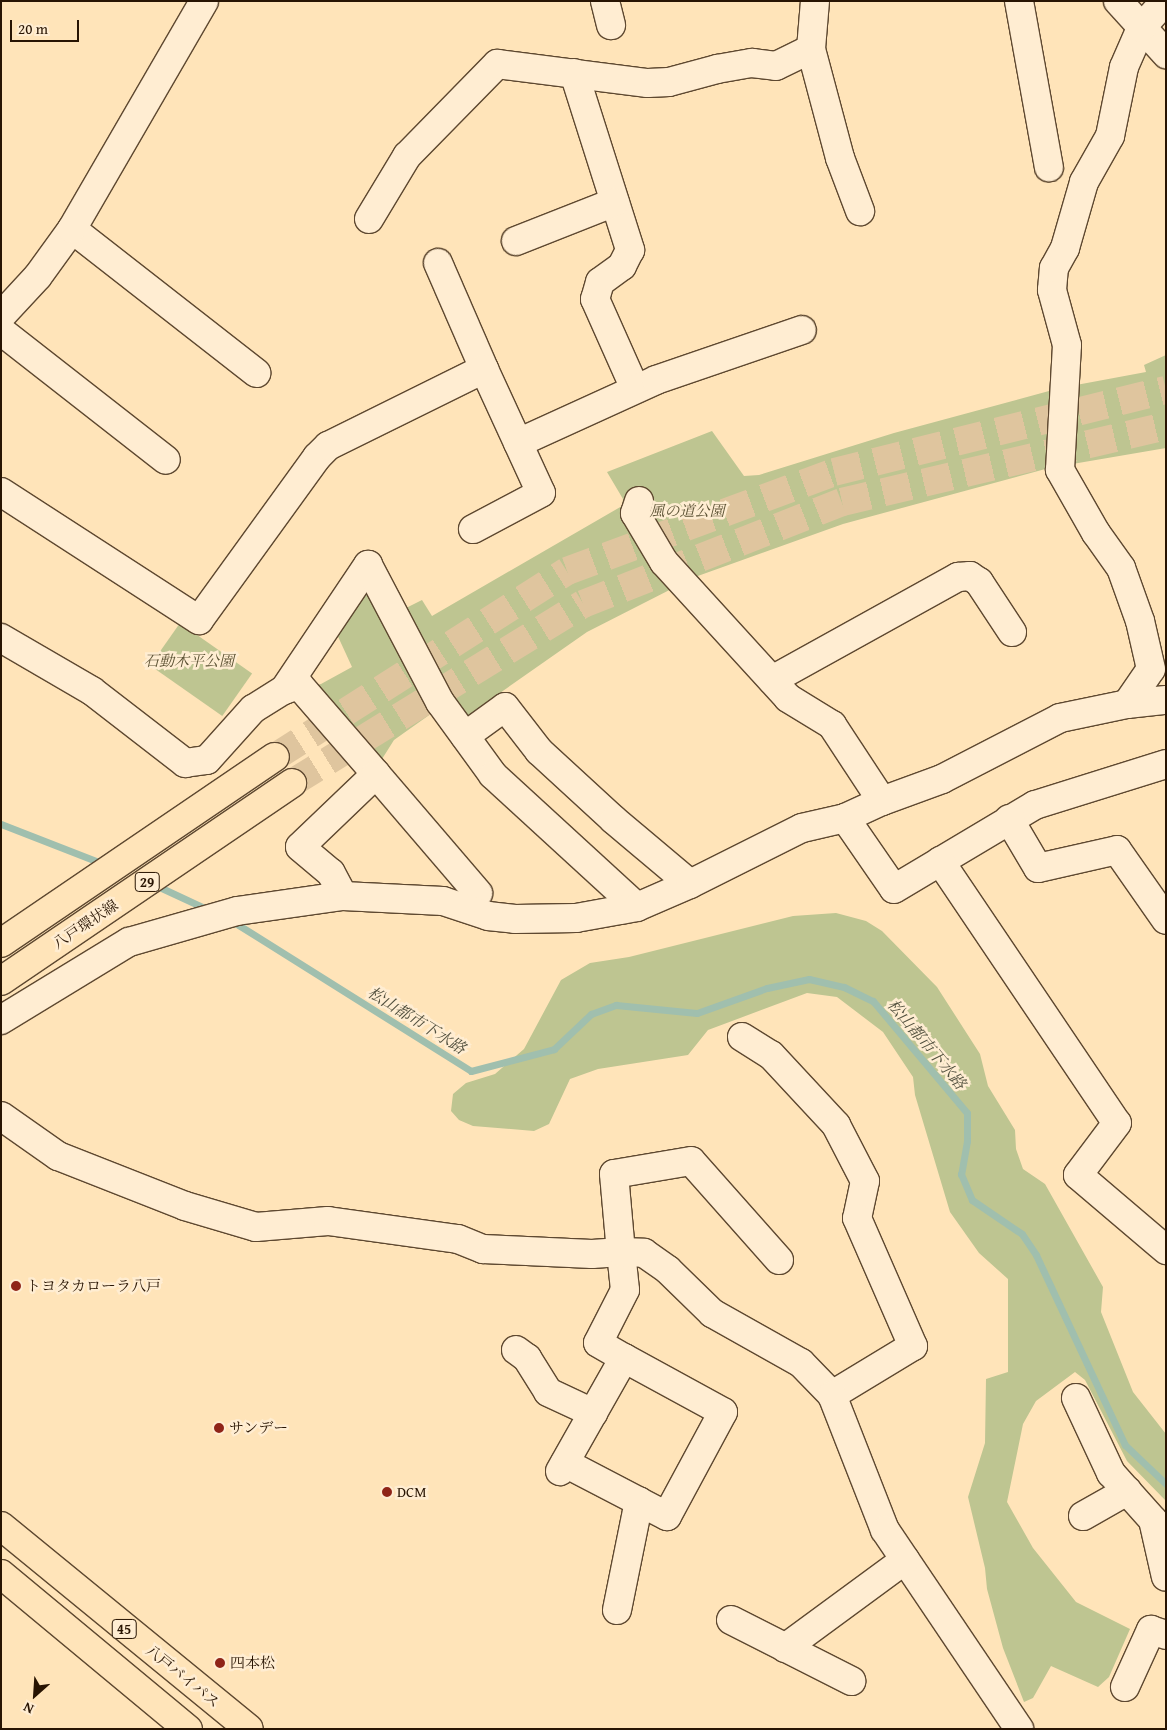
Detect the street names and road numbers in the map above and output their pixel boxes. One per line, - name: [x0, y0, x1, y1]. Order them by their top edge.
- road number: 29: [134, 870, 160, 894]
- street label: 八戸環状線: [49, 896, 121, 952]
- road number: 45: [112, 1618, 136, 1640]
- street label: 八戸バイパス: [142, 1641, 224, 1711]

